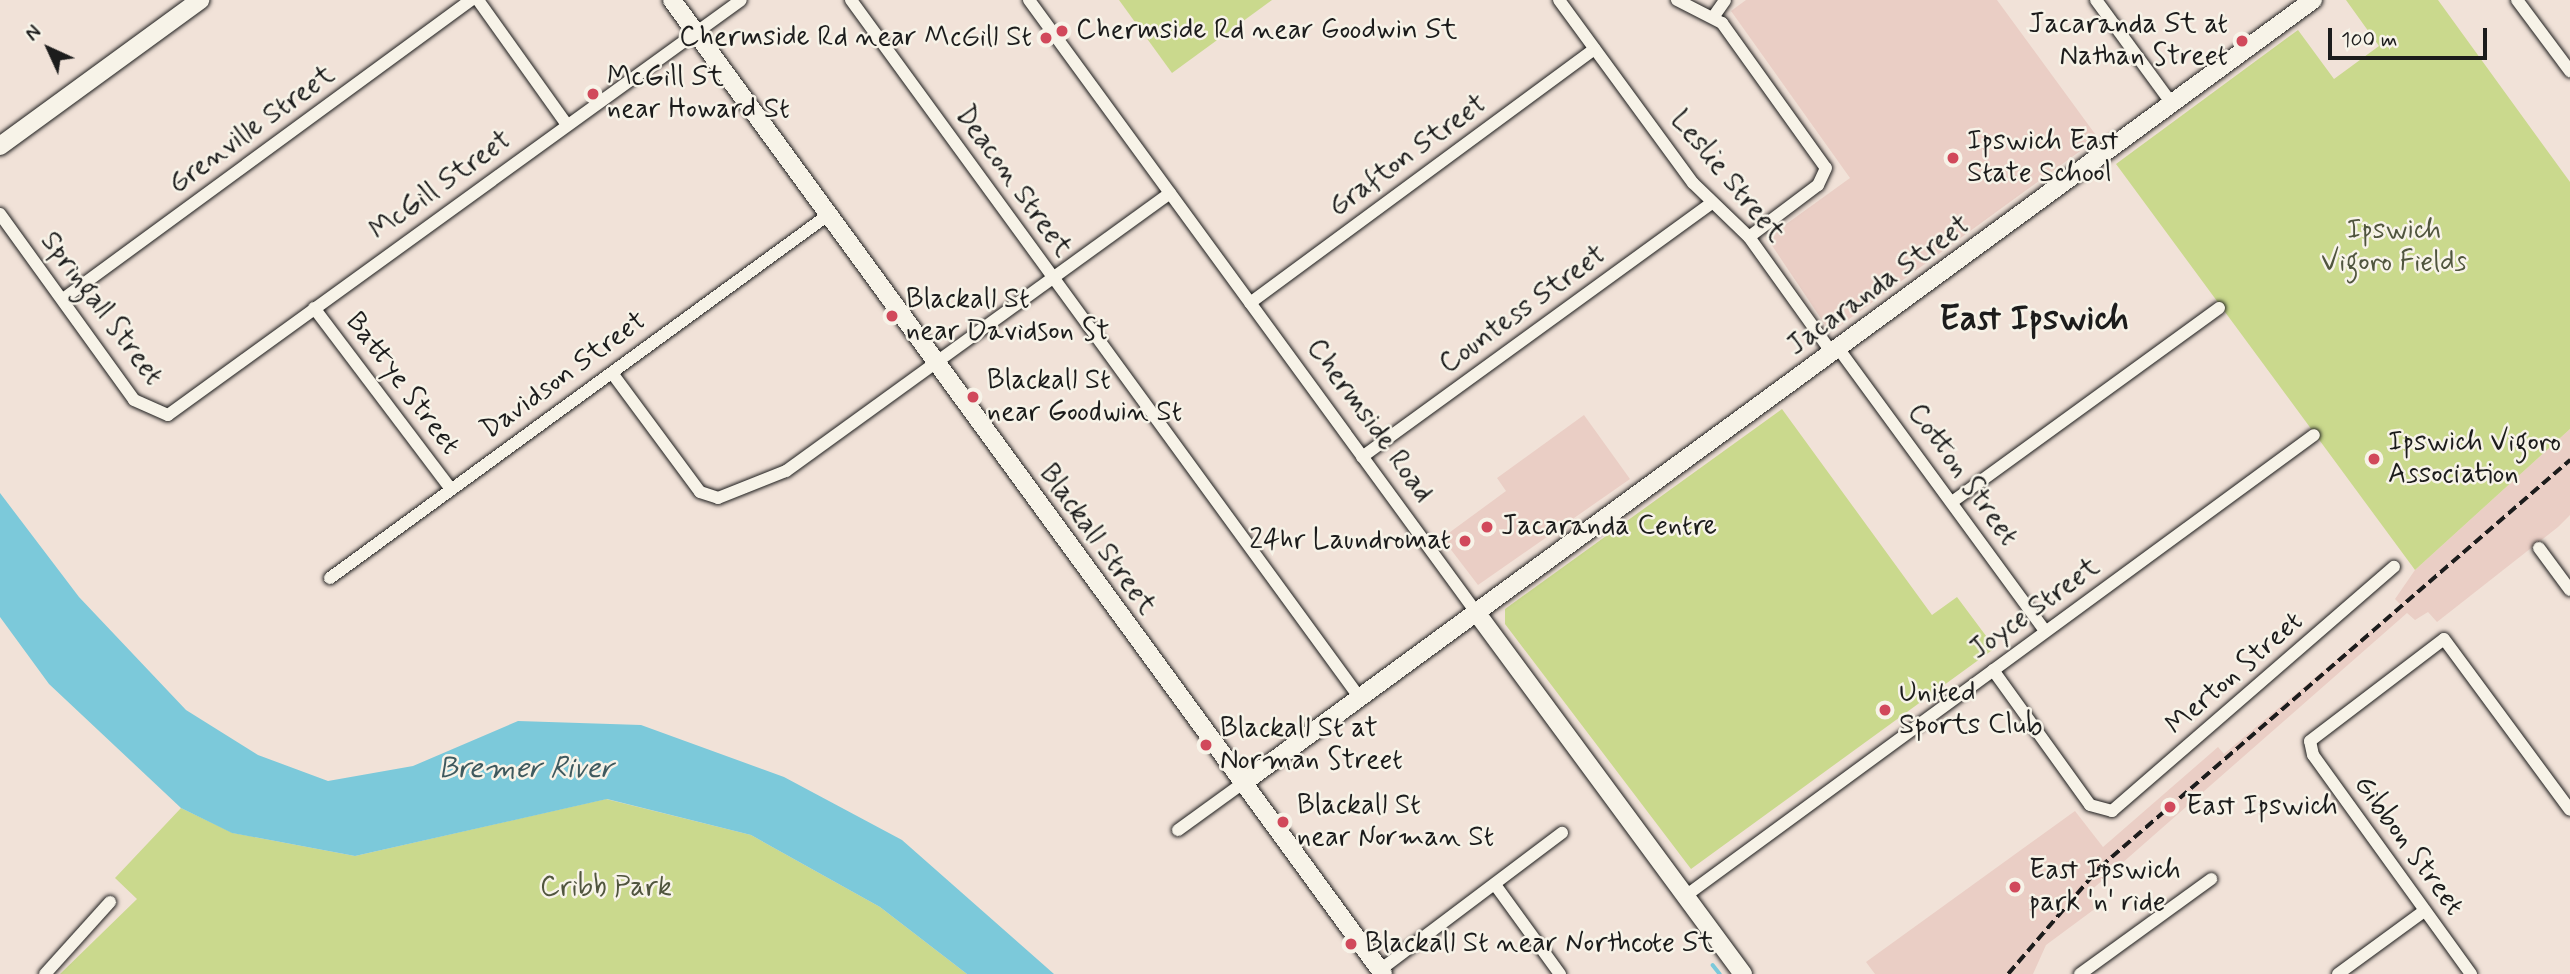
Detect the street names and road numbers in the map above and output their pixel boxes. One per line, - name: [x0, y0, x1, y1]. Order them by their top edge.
- street label: Grenville Street: [162, 59, 342, 201]
- street label: Grafton Street: [1323, 88, 1493, 224]
- street label: Deacon Street: [947, 100, 1079, 264]
- street label: Leslie Street: [1662, 104, 1792, 250]
- street label: McGill Street: [364, 124, 518, 248]
- street label: Jacaranda Street: [1782, 209, 1976, 363]
- street label: Springall Street: [31, 224, 171, 394]
- street label: Countess Street: [1434, 239, 1612, 381]
- street label: Battye Street: [336, 304, 468, 464]
- street label: Davidson Street: [475, 305, 653, 447]
- street label: Chermside Road: [1298, 333, 1440, 509]
- street label: Cotton Street: [1898, 396, 2026, 554]
- street label: Blackall Street: [1031, 458, 1163, 622]
- street label: Joyce Street: [1963, 551, 2107, 667]
- street label: Merton Street: [2158, 604, 2312, 744]
- street label: Gibbon Street: [2345, 768, 2471, 924]

